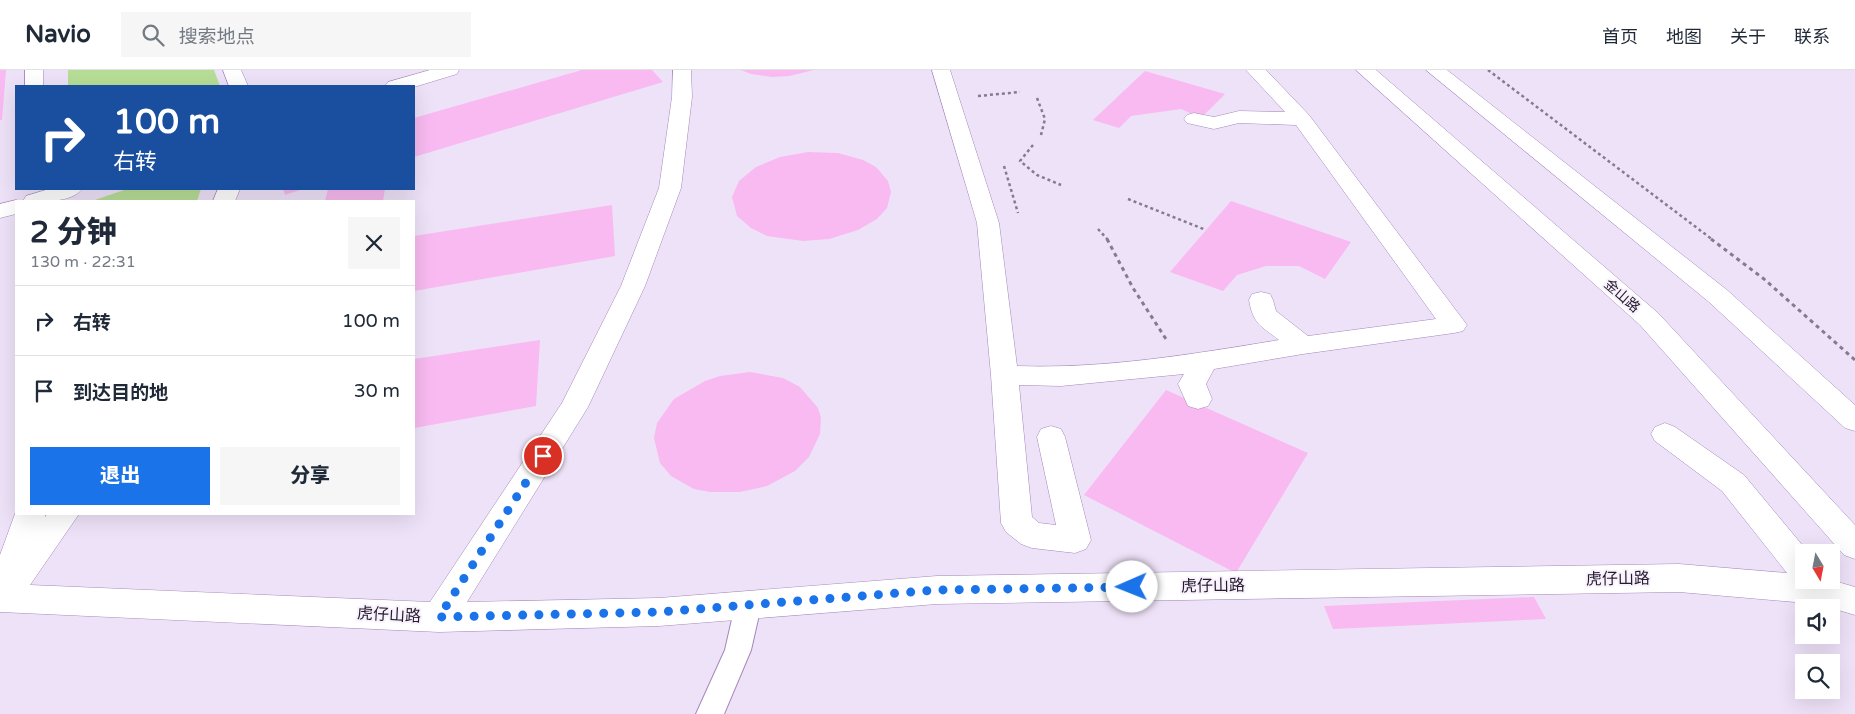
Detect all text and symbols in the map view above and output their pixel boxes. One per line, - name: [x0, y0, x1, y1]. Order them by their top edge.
- search box: [121, 12, 471, 57]
- text: Navio: [25, 20, 91, 49]
- icon: search: [139, 21, 167, 49]
- text: 搜索地点: [179, 26, 255, 48]
- text: 首页: [1602, 26, 1638, 48]
- text: 地图: [1666, 26, 1702, 48]
- text: 关于: [1730, 26, 1766, 48]
- text: 联系: [1794, 26, 1830, 48]
- text: 100 m: [113, 101, 220, 143]
- icon: right: [30, 105, 95, 170]
- text: 右转: [113, 149, 157, 175]
- text: 2 分钟: [30, 214, 117, 251]
- button: close: [348, 217, 400, 269]
- text: 130 m · 22:31: [30, 252, 136, 272]
- street label: 金山路: [1601, 276, 1643, 316]
- icon: right: [30, 307, 58, 335]
- text: 100 m: [342, 310, 400, 332]
- text: 右转: [73, 312, 111, 334]
- icon: arrive: [30, 377, 58, 405]
- text: 30 m: [354, 380, 400, 402]
- text: 到达目的地: [73, 382, 168, 404]
- pin: [522, 435, 564, 477]
- icon: arrive: [529, 442, 557, 470]
- button: 退出: [30, 447, 210, 505]
- button: 分享: [220, 447, 400, 505]
- north arrow: [1795, 544, 1840, 589]
- map controls: [1795, 544, 1840, 699]
- position arrow: [1105, 560, 1157, 612]
- street label: 虎仔山路: [1586, 568, 1650, 590]
- street label: 虎仔山路: [1181, 575, 1245, 597]
- button: sound: [1795, 599, 1840, 644]
- street label: 虎仔山路: [357, 603, 421, 627]
- button: search: [1795, 654, 1840, 699]

